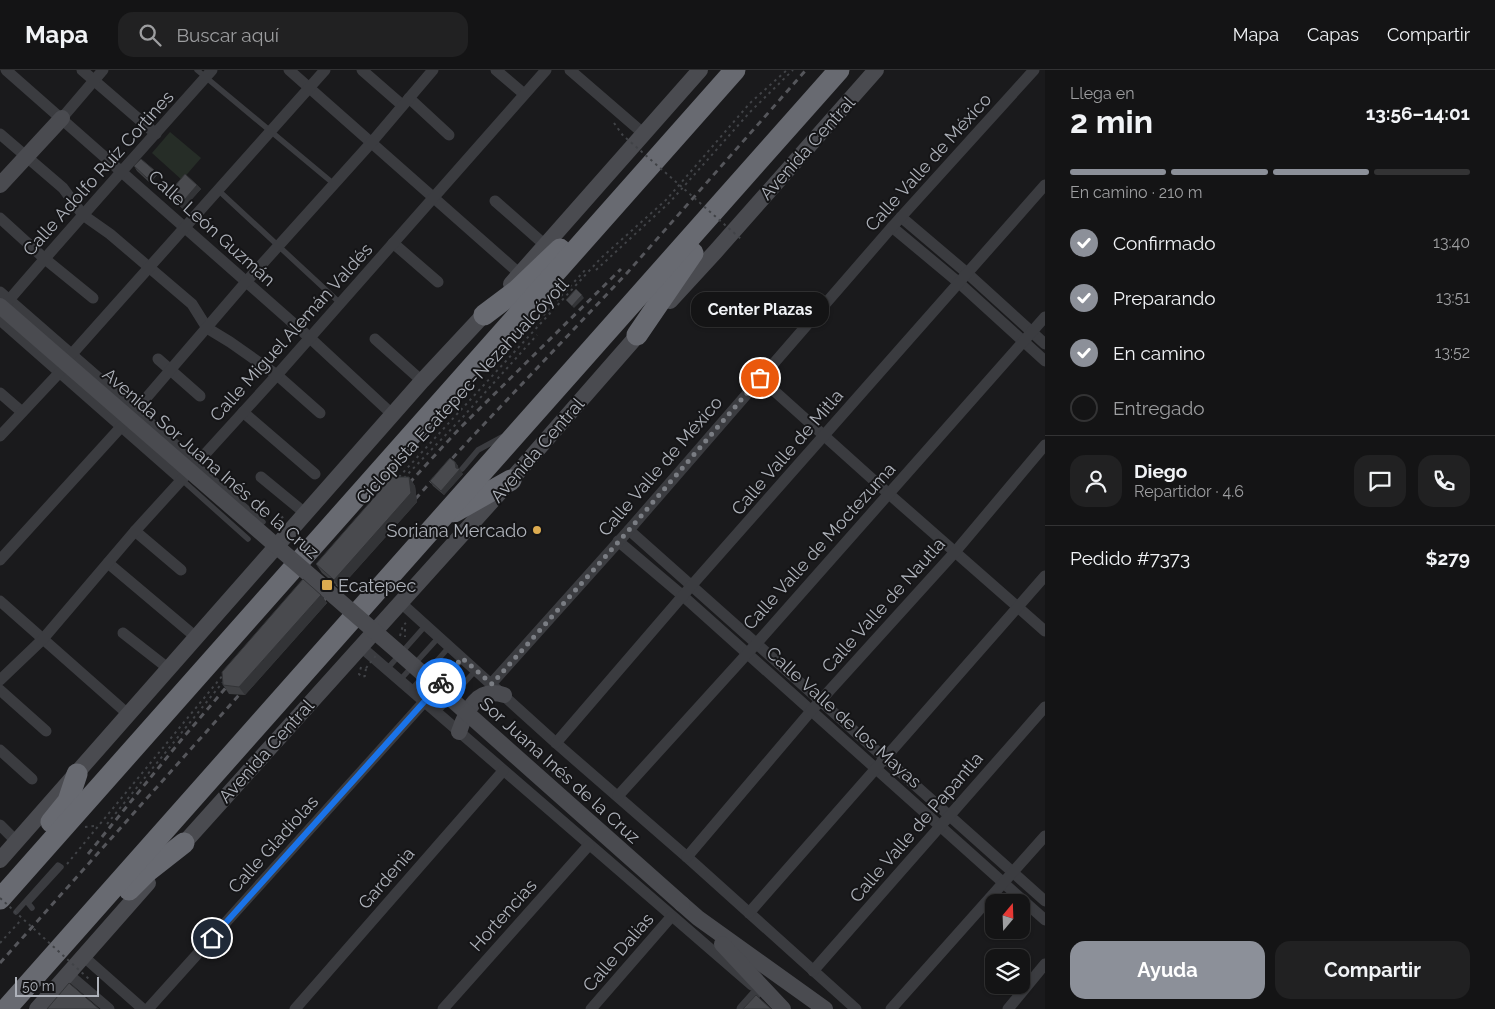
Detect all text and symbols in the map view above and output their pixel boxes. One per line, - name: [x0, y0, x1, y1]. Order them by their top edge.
- search box: [118, 12, 468, 57]
- text: Mapa: [25, 20, 88, 49]
- icon: search: [136, 21, 164, 49]
- text: Buscar aquí: [176, 24, 279, 46]
- text: Mapa: [1233, 24, 1279, 45]
- text: Capas: [1307, 24, 1359, 45]
- text: Compartir: [1387, 24, 1470, 45]
- text: Llega en: [1070, 84, 1134, 103]
- street label: Calle Adolfo Ruíz Cortines: [18, 86, 178, 260]
- street label: Calle Valle de México: [861, 89, 996, 235]
- street label: Avenida Central: [755, 92, 859, 204]
- text: 13:56–14:01: [1366, 102, 1470, 124]
- text: 2 min: [1070, 103, 1153, 140]
- street label: Calle León Guzmán: [144, 166, 280, 290]
- text: En camino · 210 m: [1070, 183, 1203, 202]
- icon: check: [1070, 229, 1098, 257]
- text: Confirmado: [1113, 232, 1216, 254]
- text: 13:40: [1433, 233, 1470, 252]
- street label: Calle Miguel Alemán Valdés: [205, 238, 377, 425]
- street label: Ciclopista Ecatepec-Nezahualcóyotl: [351, 273, 573, 508]
- icon: check: [1070, 284, 1098, 312]
- text: Preparando: [1113, 287, 1216, 309]
- text: 13:51: [1436, 288, 1470, 307]
- callout: Center Plazas: [691, 293, 829, 328]
- text: Center Plazas: [708, 300, 812, 319]
- icon: check: [1070, 339, 1098, 367]
- text: En camino: [1113, 342, 1205, 364]
- text: 13:52: [1435, 343, 1470, 362]
- pin: [739, 357, 781, 399]
- street label: Avenida Sor Juana Inés de la Cruz: [99, 363, 324, 563]
- icon: bag: [746, 364, 774, 392]
- street label: Calle Valle de Mitla: [727, 385, 847, 519]
- street label: Calle Valle de México: [594, 392, 727, 540]
- street label: Avenida Central: [486, 393, 588, 507]
- text: Entregado: [1113, 397, 1205, 419]
- button: person: [1070, 455, 1122, 507]
- button: chat: [1354, 455, 1406, 507]
- button: phone: [1418, 455, 1470, 507]
- street label: Calle Valle de Moctezuma: [738, 458, 900, 634]
- text: Diego: [1134, 460, 1187, 482]
- text: Repartidor · 4.6: [1134, 482, 1244, 501]
- place label: Soriana Mercado: [387, 520, 527, 541]
- marker: Soriana Mercado: [531, 524, 543, 536]
- street label: Calle Valle de Nautla: [817, 533, 949, 677]
- text: Pedido #7373: [1070, 547, 1190, 569]
- text: $279: [1425, 547, 1470, 569]
- place label: Ecatepec: [338, 575, 416, 596]
- marker: Ecatepec: [320, 578, 334, 592]
- street label: Calle Valle de los Mayas: [762, 642, 926, 792]
- courier: [416, 658, 466, 708]
- icon: bike: [427, 669, 455, 697]
- street label: Sor Juana Inés de la Cruz: [476, 693, 645, 848]
- street label: Avenida Central: [214, 695, 318, 807]
- street label: Calle Valle de Papantla: [845, 748, 987, 906]
- street label: Calle Gladiolas: [224, 791, 322, 897]
- street label: Gardenia: [354, 843, 418, 913]
- street label: Hortencias: [465, 875, 541, 955]
- north arrow: [985, 894, 1030, 939]
- map controls: [985, 894, 1030, 994]
- street label: Calle Dalias: [578, 908, 658, 996]
- pin: [191, 917, 233, 959]
- icon: home: [198, 924, 226, 952]
- button: Ayuda: [1070, 941, 1265, 999]
- button: Compartir: [1275, 941, 1470, 999]
- button: layers: [985, 949, 1030, 994]
- scale bar: [15, 974, 99, 997]
- text: 50 m: [22, 978, 55, 994]

